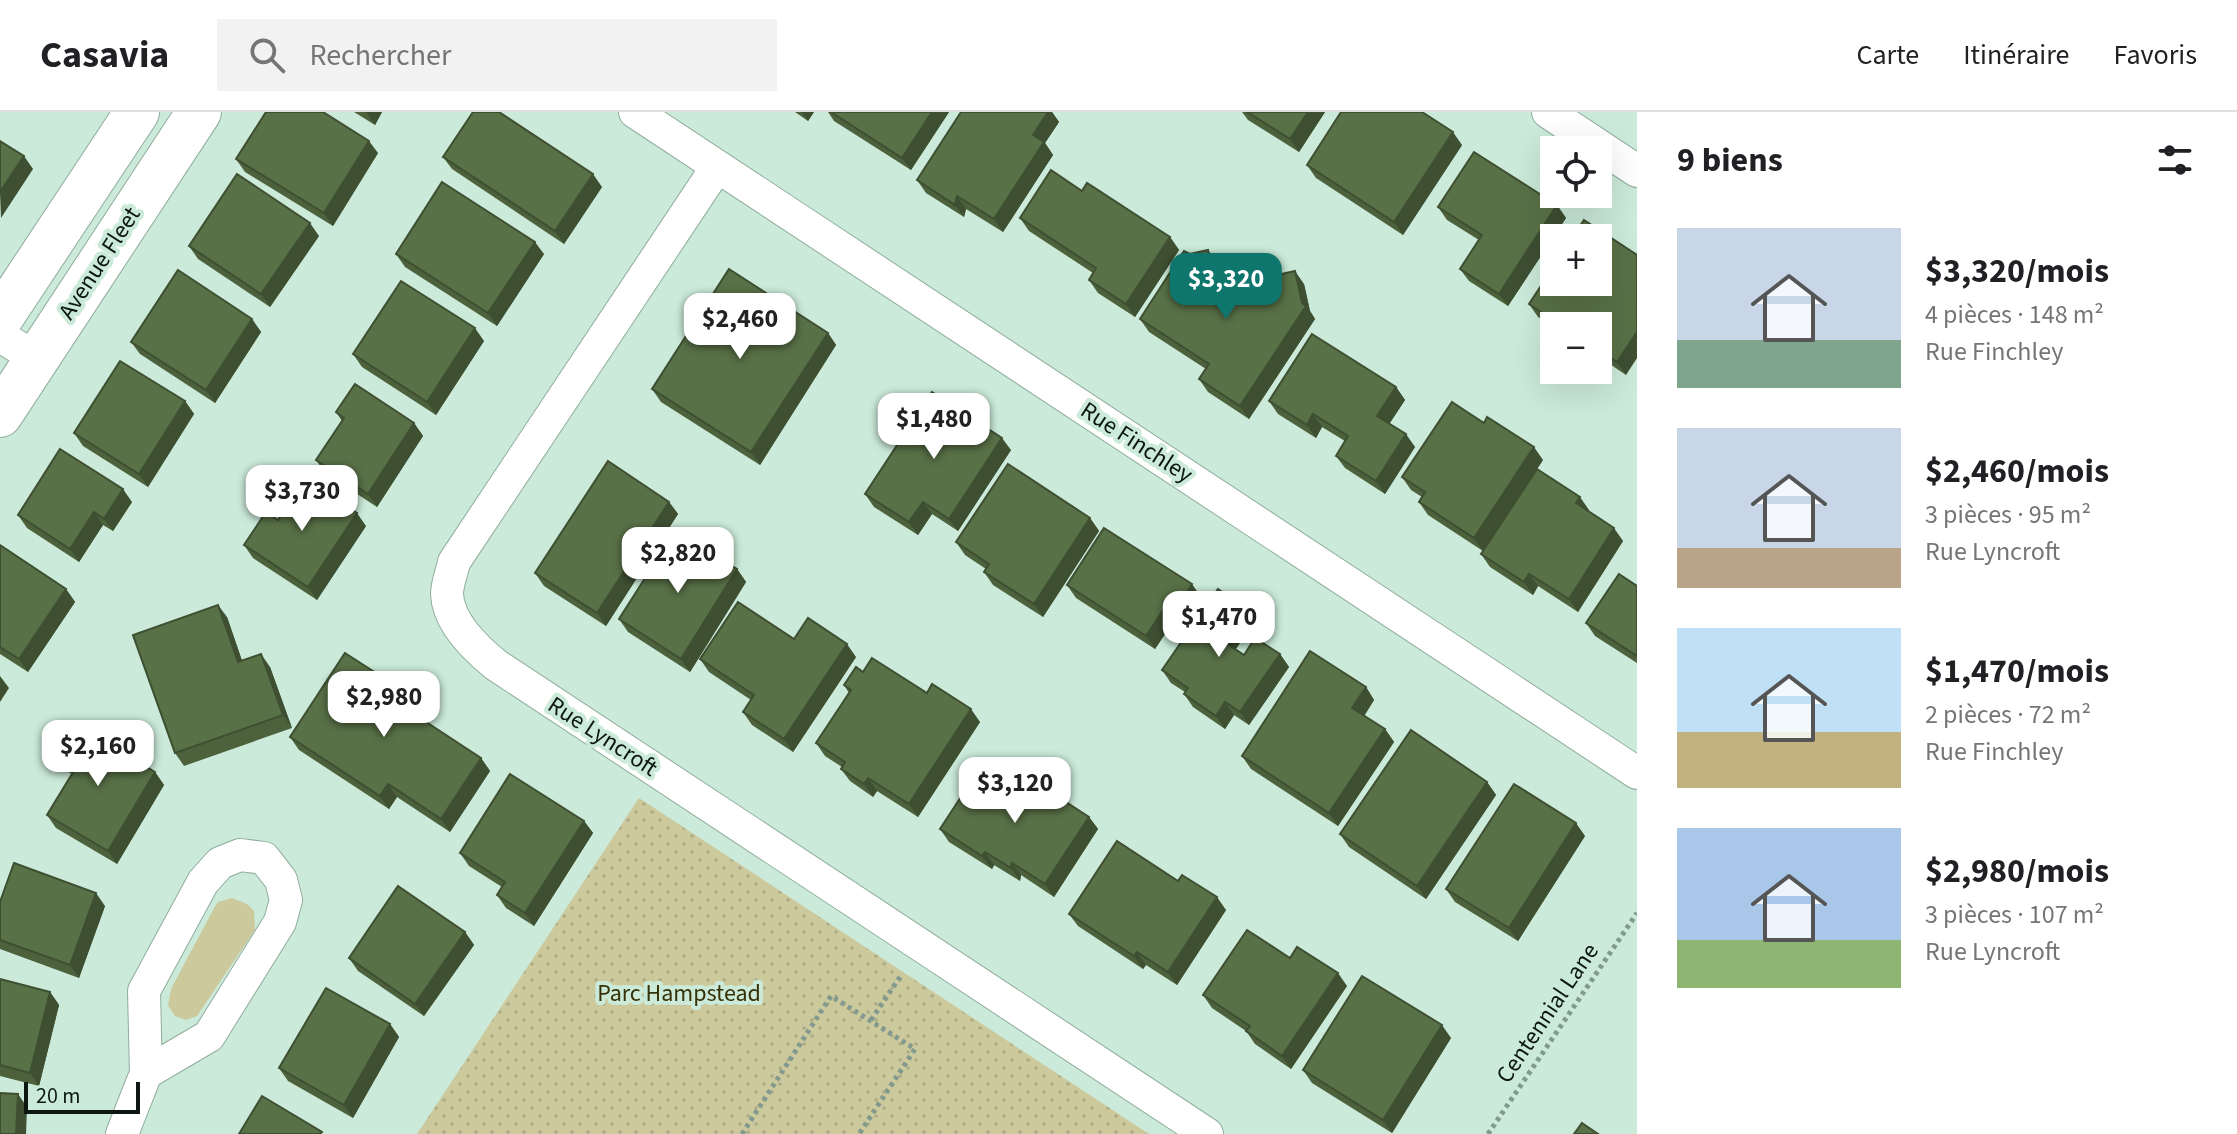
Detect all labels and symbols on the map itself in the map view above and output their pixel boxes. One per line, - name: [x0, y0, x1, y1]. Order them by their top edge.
- street label: Avenue Fleet: [50, 200, 149, 327]
- pin: $3,320: [1161, 253, 1291, 321]
- pin: $2,460: [675, 293, 805, 361]
- pin: $1,480: [869, 393, 999, 461]
- street label: Rue Finchley: [1074, 393, 1200, 492]
- pin: $3,730: [237, 465, 367, 533]
- pin: $2,820: [613, 527, 743, 595]
- pin: $1,470: [1154, 591, 1284, 659]
- pin: $2,980: [319, 671, 449, 739]
- street label: Rue Lyncroft: [541, 688, 665, 785]
- pin: $2,160: [33, 720, 163, 788]
- pin: $3,120: [950, 757, 1080, 825]
- street label: Centennial Lane: [1487, 936, 1607, 1090]
- park label: Parc Hampstead: [597, 976, 761, 1011]
- scale bar: [24, 1078, 140, 1114]

